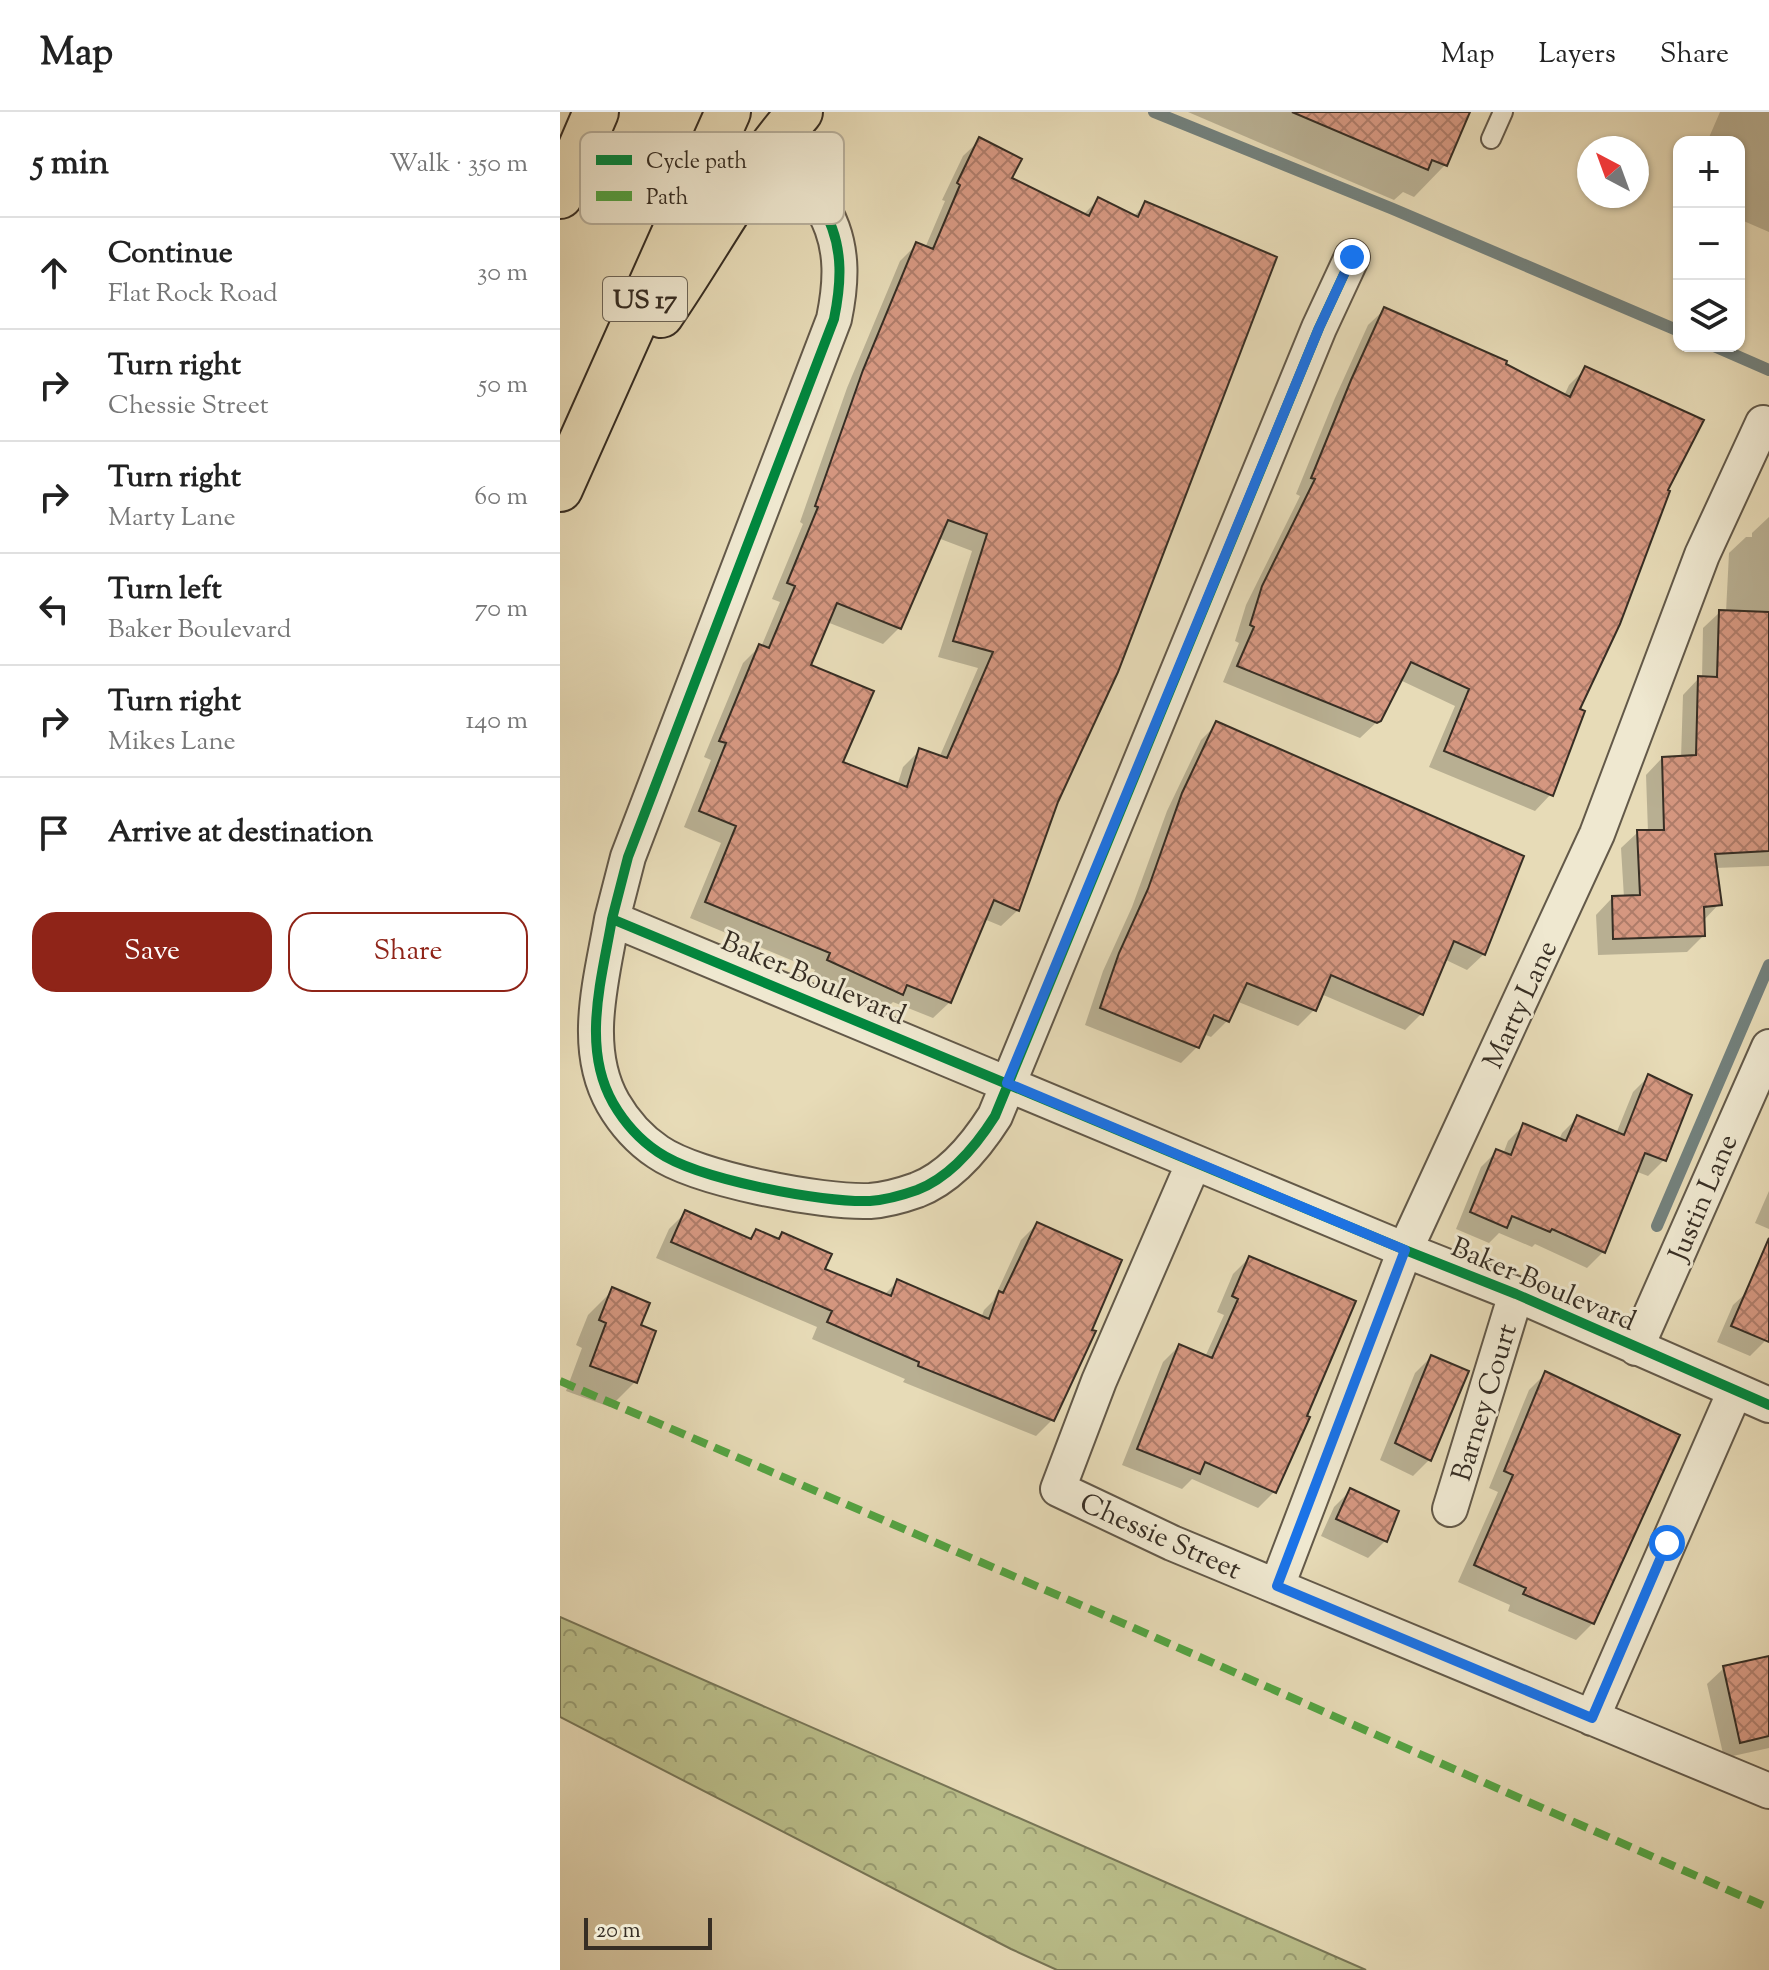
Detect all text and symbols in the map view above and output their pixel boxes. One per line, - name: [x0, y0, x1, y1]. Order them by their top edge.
- text: Map: [40, 28, 113, 82]
- text: Map: [1441, 35, 1494, 75]
- text: Layers: [1538, 35, 1616, 75]
- text: Share: [1660, 35, 1729, 75]
- legend: [580, 132, 844, 224]
- north arrow: [1577, 136, 1649, 208]
- map controls: [1673, 136, 1745, 352]
- button: +: [1673, 136, 1745, 208]
- text: 5 min: [32, 140, 109, 189]
- text: Walk · 350 m: [389, 146, 528, 183]
- text: Cycle path: [646, 147, 747, 179]
- text: Path: [646, 183, 689, 215]
- button: −: [1673, 208, 1745, 280]
- text: Continue: [108, 233, 233, 276]
- route end: [1334, 239, 1370, 275]
- icon: ahead: [32, 251, 76, 295]
- text: 30 m: [477, 255, 528, 292]
- text: Flat Rock Road: [108, 276, 278, 313]
- road number: US 17: [603, 277, 687, 321]
- button: layers: [1673, 280, 1745, 352]
- text: Turn right: [108, 345, 241, 388]
- icon: right: [32, 363, 76, 407]
- text: 50 m: [478, 367, 528, 404]
- text: Chessie Street: [108, 388, 269, 425]
- text: Turn right: [108, 457, 241, 500]
- icon: right: [32, 475, 76, 519]
- text: 60 m: [474, 479, 528, 516]
- text: Marty Lane: [108, 500, 236, 537]
- text: Turn left: [108, 569, 222, 612]
- icon: left: [32, 587, 76, 631]
- text: 70 m: [475, 591, 528, 628]
- text: Baker Boulevard: [108, 612, 291, 649]
- text: Turn right: [108, 681, 241, 724]
- icon: right: [32, 699, 76, 743]
- text: 140 m: [465, 703, 528, 740]
- text: Mikes Lane: [108, 724, 236, 761]
- icon: arrive: [32, 811, 76, 855]
- text: Arrive at destination: [108, 812, 373, 855]
- button: Save: [32, 912, 272, 992]
- button: Share: [288, 912, 528, 992]
- street label: Baker Boulevard: [714, 923, 912, 1037]
- street label: Marty Lane: [1475, 935, 1569, 1076]
- street label: Justin Lane: [1659, 1128, 1749, 1270]
- street label: Baker Boulevard: [1444, 1229, 1642, 1343]
- street label: Barney Court: [1443, 1319, 1529, 1487]
- street label: Chessie Street: [1073, 1484, 1247, 1591]
- route start: [1649, 1525, 1685, 1561]
- scale bar: [584, 1914, 712, 1950]
- text: 20 m: [596, 1916, 641, 1948]

